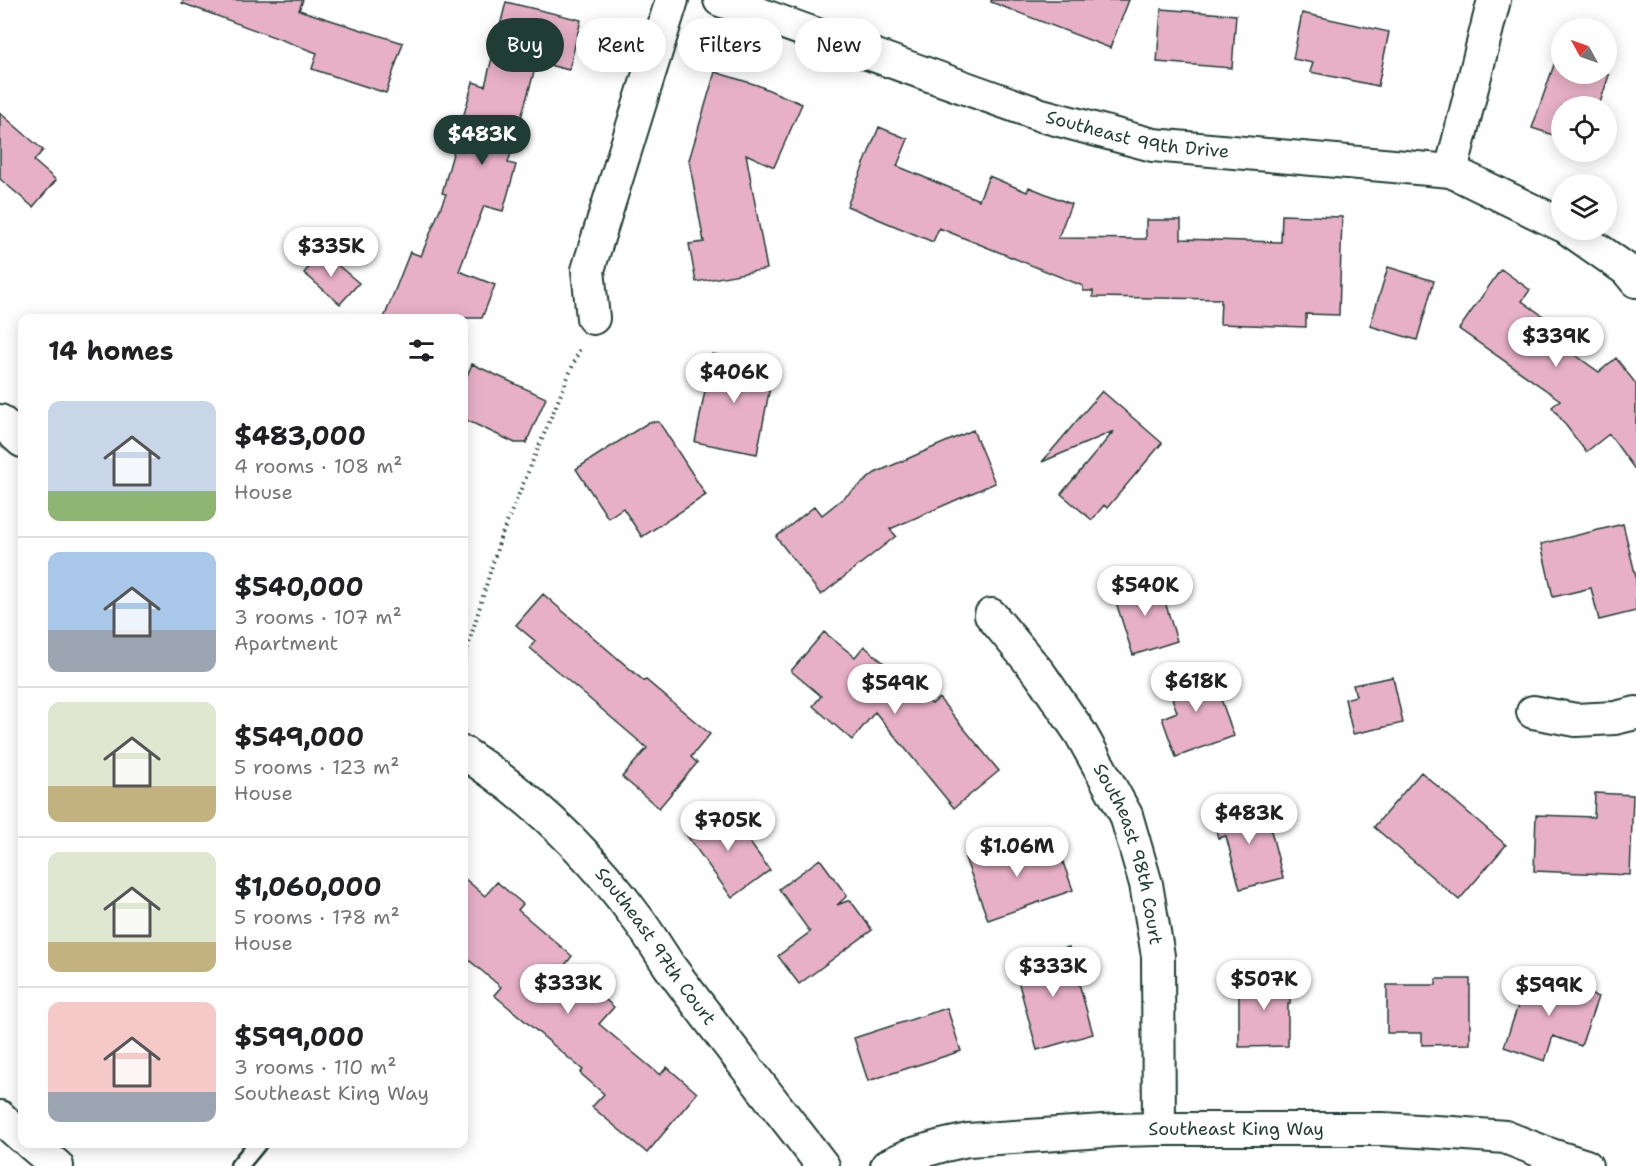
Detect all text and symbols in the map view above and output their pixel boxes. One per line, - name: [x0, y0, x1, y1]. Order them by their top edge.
- chip: Buy: [486, 18, 564, 72]
- chip: Rent: [576, 18, 666, 72]
- chip: Filters: [678, 18, 783, 72]
- chip: New: [795, 18, 882, 72]
- north arrow: [1551, 18, 1617, 84]
- map controls: [1551, 18, 1617, 240]
- button: locate: [1551, 96, 1617, 162]
- street label: Southeast 99th Drive: [1043, 105, 1230, 164]
- pin: $483K: [440, 115, 524, 166]
- text: $483K: [448, 121, 516, 147]
- button: layers: [1551, 174, 1617, 240]
- pin: $335K: [289, 227, 373, 278]
- text: $335K: [297, 233, 365, 259]
- pin: $339K: [1514, 317, 1598, 368]
- text: $339K: [1522, 323, 1590, 349]
- text: 14 homes: [48, 333, 174, 368]
- icon: filters: [405, 334, 438, 367]
- pin: $406K: [692, 353, 776, 404]
- text: $406K: [699, 359, 769, 385]
- text: $483,000: [234, 418, 366, 453]
- icon: home: [96, 425, 168, 497]
- text: 4 rooms · 108 m²: [234, 453, 403, 479]
- text: House: [234, 479, 293, 505]
- pin: $540K: [1103, 566, 1187, 617]
- text: $540,000: [234, 569, 364, 604]
- text: $540K: [1111, 572, 1179, 598]
- icon: home: [96, 576, 168, 648]
- text: 3 rooms · 107 m²: [234, 604, 402, 630]
- text: Apartment: [234, 630, 338, 656]
- pin: $618K: [1154, 662, 1238, 713]
- pin: $549K: [853, 664, 937, 715]
- text: $618K: [1165, 668, 1227, 694]
- text: $549K: [861, 670, 929, 696]
- text: $549,000: [234, 719, 364, 754]
- icon: home: [96, 726, 168, 798]
- text: 5 rooms · 123 m²: [234, 754, 400, 780]
- street label: Southeast 98th Court: [1088, 759, 1168, 947]
- text: House: [234, 780, 293, 806]
- pin: $483K: [1207, 794, 1291, 845]
- text: $483K: [1215, 800, 1283, 826]
- pin: $705K: [686, 801, 770, 852]
- text: $705K: [694, 807, 762, 833]
- pin: $1.06M: [968, 827, 1066, 878]
- text: $1.06M: [980, 833, 1054, 859]
- street label: Southeast 97th Court: [590, 862, 721, 1030]
- text: $1,060,000: [234, 869, 382, 904]
- icon: home: [96, 876, 168, 948]
- text: 5 rooms · 178 m²: [234, 904, 400, 930]
- text: House: [234, 930, 293, 956]
- pin: $333K: [1011, 947, 1095, 998]
- text: $333K: [1019, 953, 1087, 979]
- pin: $507K: [1222, 960, 1306, 1011]
- pin: $333K: [526, 964, 610, 1015]
- text: $507K: [1230, 966, 1298, 992]
- pin: $599K: [1507, 966, 1591, 1017]
- text: $333K: [534, 970, 602, 996]
- text: $599K: [1515, 972, 1583, 998]
- text: $599,000: [234, 1019, 364, 1054]
- icon: home: [96, 1026, 168, 1098]
- text: 3 rooms · 110 m²: [234, 1054, 397, 1080]
- text: Southeast King Way: [234, 1080, 429, 1106]
- street label: Southeast King Way: [1148, 1117, 1324, 1141]

